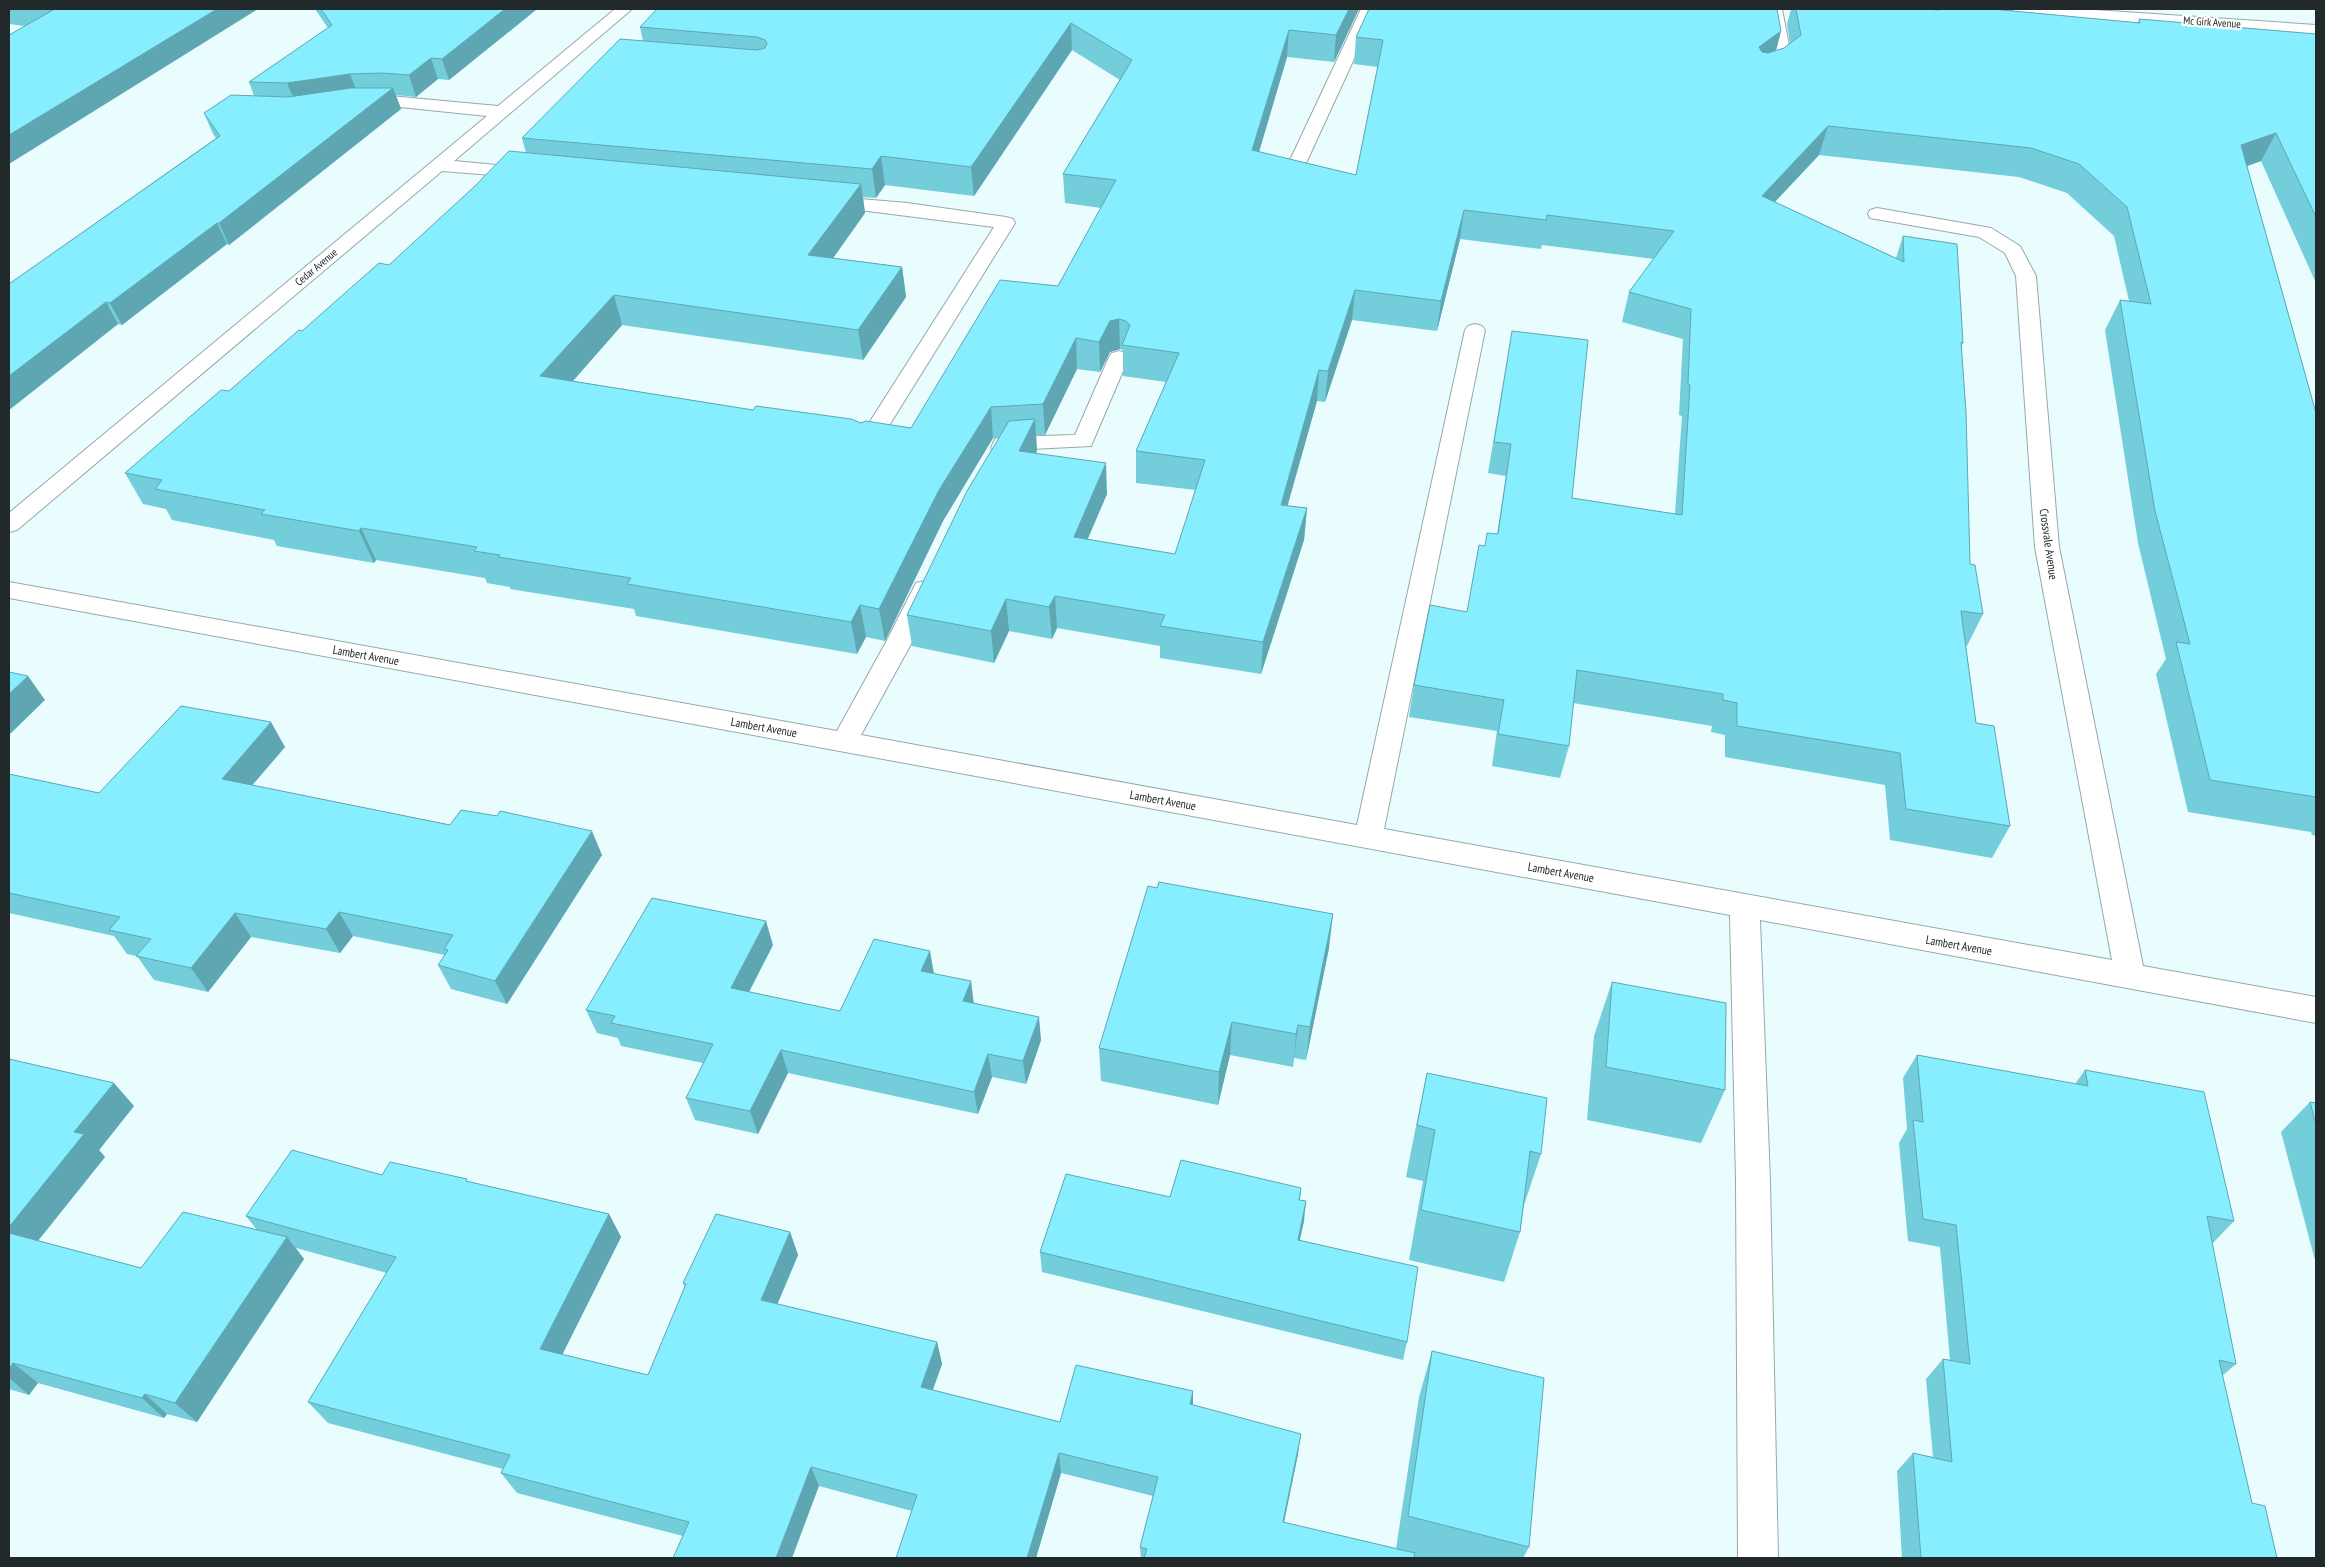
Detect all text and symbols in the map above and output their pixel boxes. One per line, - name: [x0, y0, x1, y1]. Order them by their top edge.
- street label: Mc Girk Avenue: [2183, 13, 2242, 31]
- street label: Cedar Avenue: [292, 245, 340, 289]
- street label: Crossvale Avenue: [2037, 507, 2061, 581]
- street label: Lambert Avenue: [332, 642, 400, 668]
- street label: Lambert Avenue: [730, 714, 798, 740]
- street label: Lambert Avenue: [1129, 787, 1197, 813]
- street label: Lambert Avenue: [1527, 859, 1595, 885]
- street label: Lambert Avenue: [1925, 932, 1993, 958]

